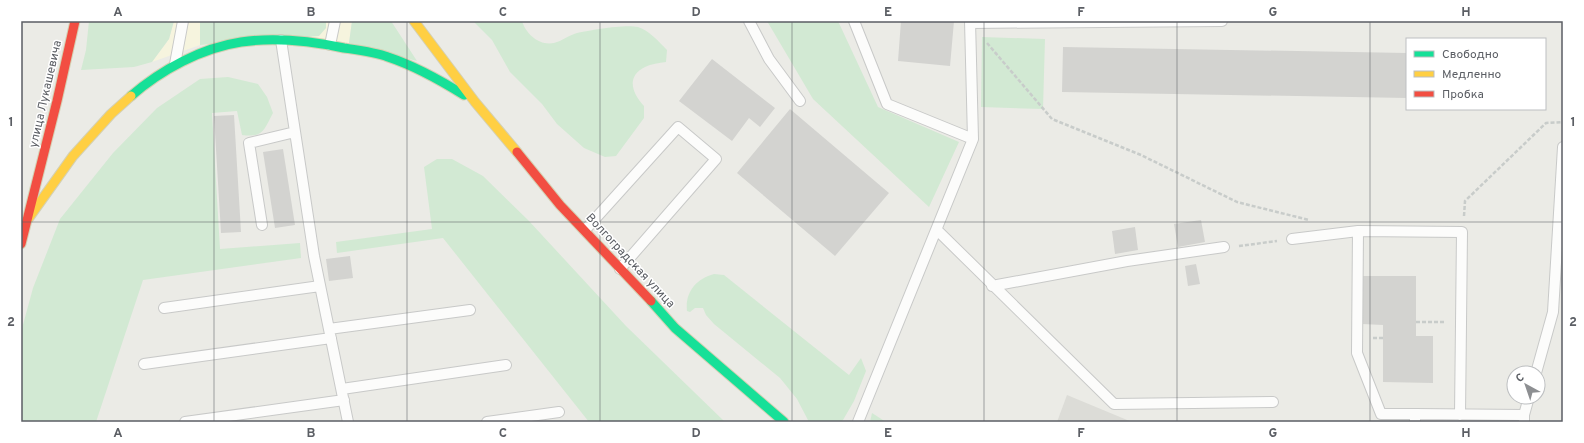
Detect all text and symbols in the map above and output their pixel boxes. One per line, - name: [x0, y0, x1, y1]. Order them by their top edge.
- text: A: [113, 5, 123, 21]
- text: B: [307, 5, 316, 21]
- text: C: [499, 5, 507, 21]
- text: D: [691, 5, 701, 21]
- text: E: [884, 5, 892, 21]
- text: F: [1077, 5, 1085, 21]
- text: G: [1269, 5, 1278, 21]
- text: H: [1461, 5, 1471, 21]
- legend: [1406, 38, 1546, 110]
- street label: улица Лукашевича: [26, 39, 66, 149]
- text: Свободно: [1442, 47, 1499, 63]
- text: Медленно: [1442, 67, 1502, 83]
- text: Пробка: [1442, 87, 1484, 103]
- text: 1: [8, 115, 14, 131]
- text: 1: [1570, 115, 1576, 131]
- street label: Волгоградская улица: [582, 210, 678, 312]
- text: 2: [7, 315, 15, 331]
- text: 2: [1569, 315, 1577, 331]
- north arrow: [1506, 365, 1546, 405]
- text: С: [1513, 370, 1527, 386]
- text: A: [113, 426, 123, 442]
- text: B: [307, 426, 316, 442]
- text: C: [499, 426, 507, 442]
- text: D: [691, 426, 701, 442]
- text: E: [884, 426, 892, 442]
- text: F: [1077, 426, 1085, 442]
- text: G: [1269, 426, 1278, 442]
- text: H: [1461, 426, 1471, 442]

